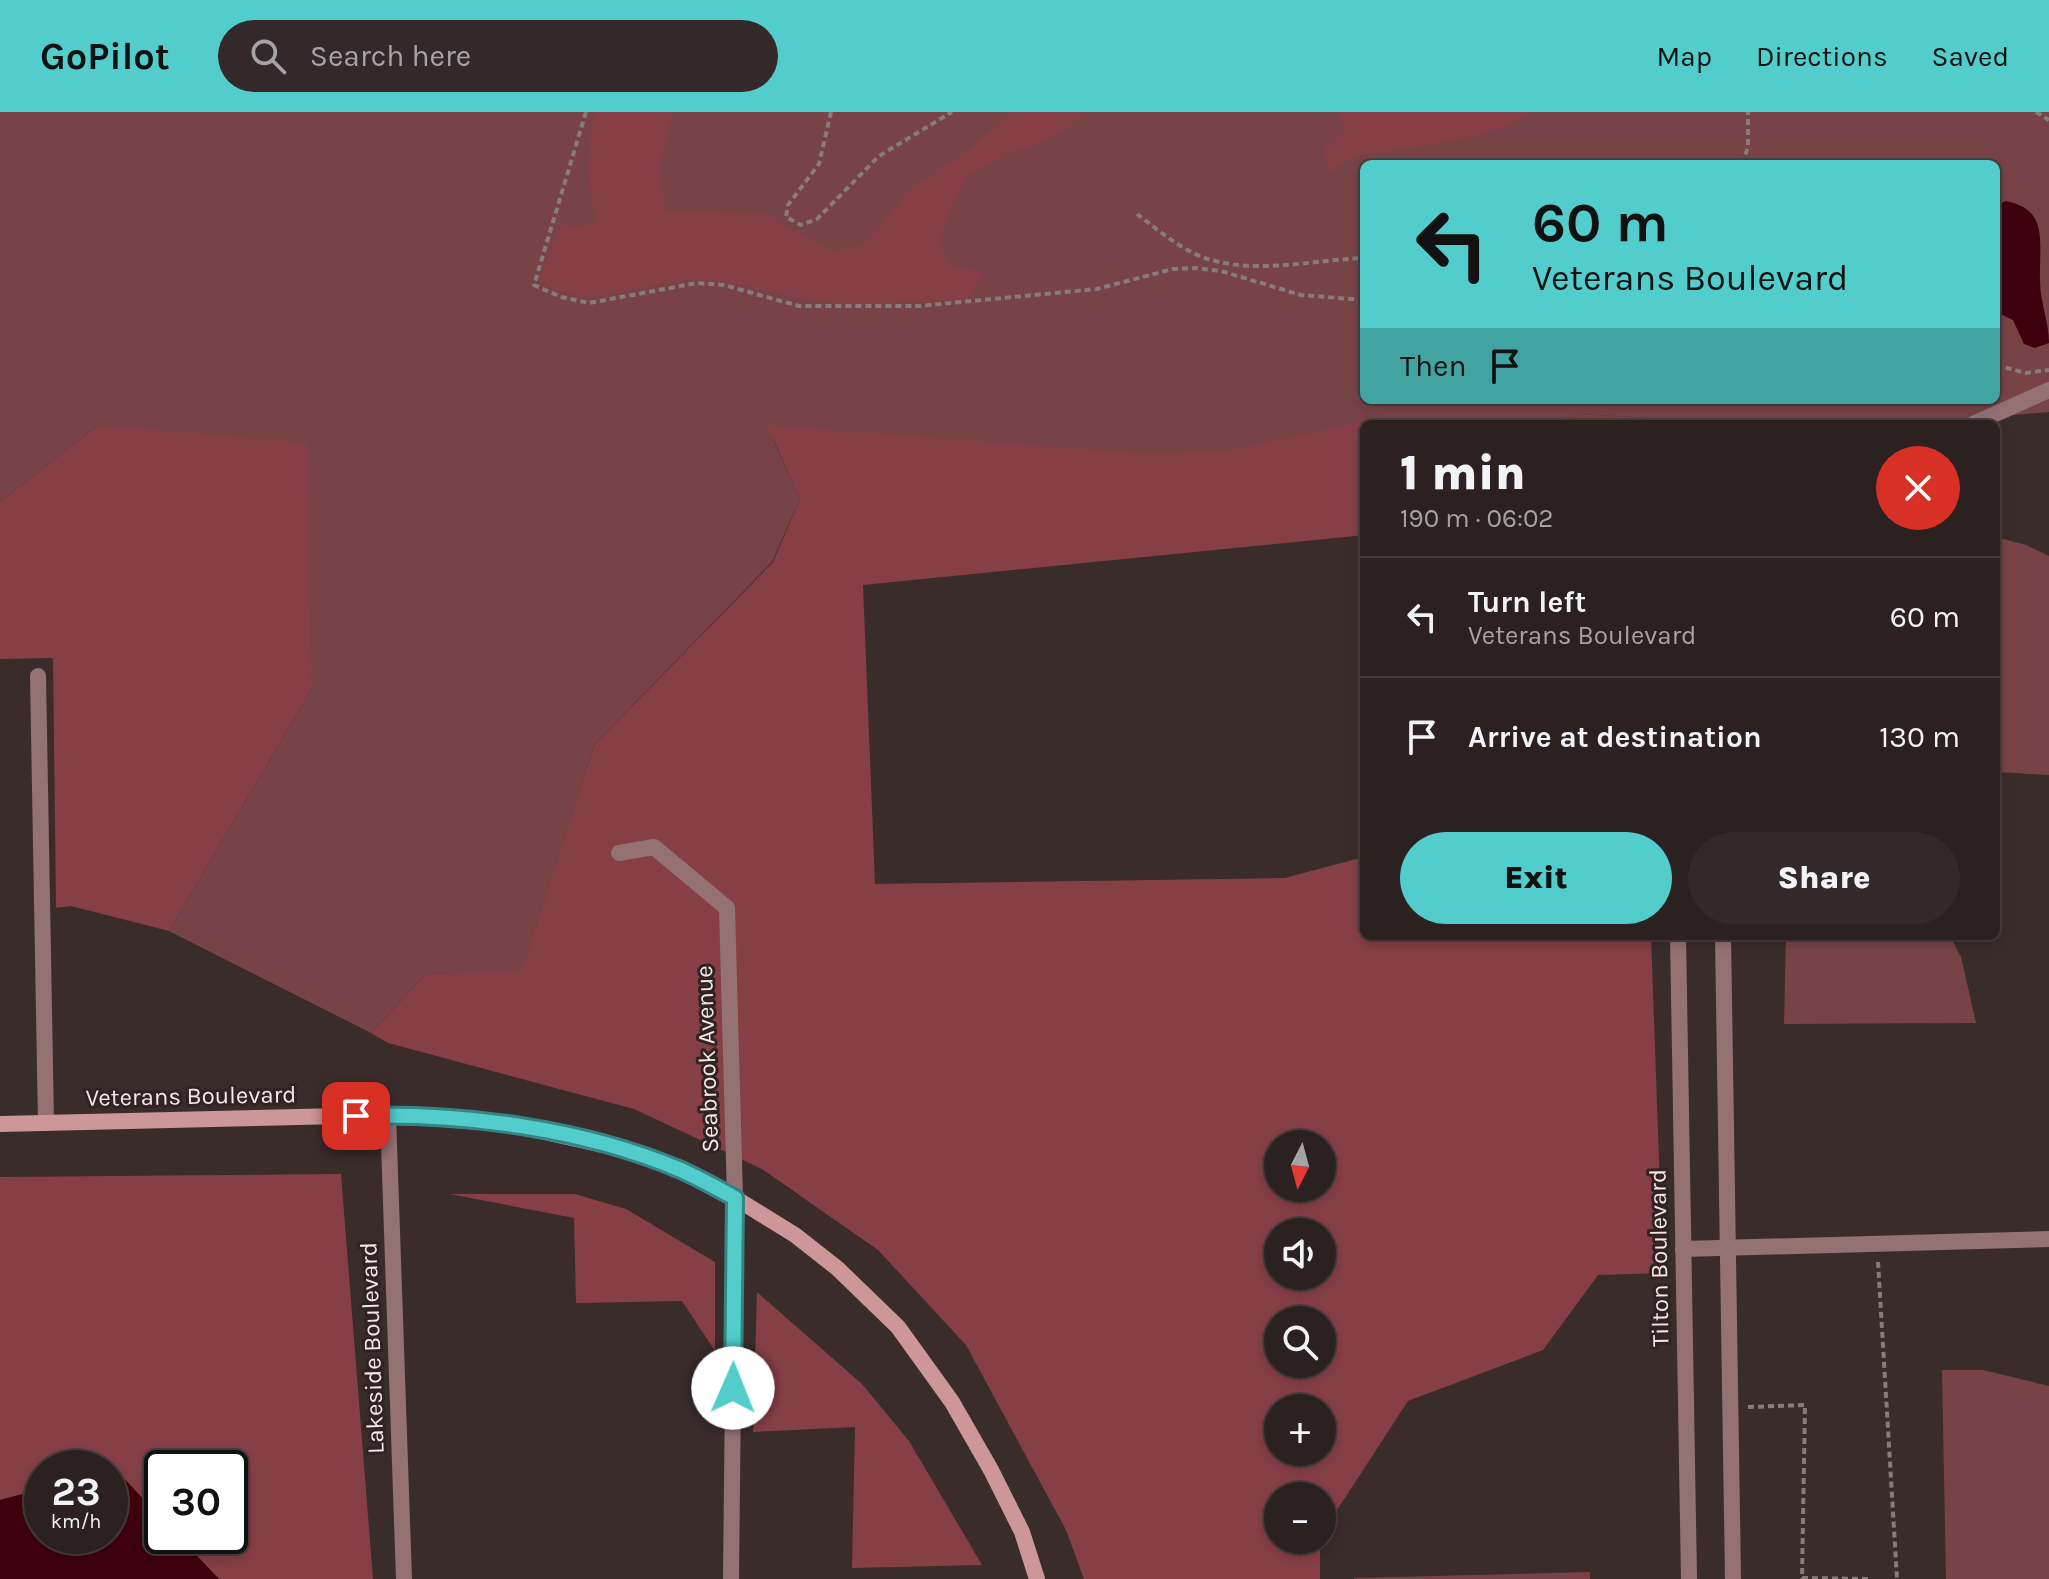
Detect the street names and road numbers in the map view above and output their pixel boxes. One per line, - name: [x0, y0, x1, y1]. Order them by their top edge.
- street label: Seabrook Avenue: [690, 965, 724, 1153]
- street label: Veterans Boulevard: [85, 1080, 297, 1112]
- street label: Tilton Boulevard: [1643, 1169, 1675, 1347]
- street label: Lakeside Boulevard: [354, 1242, 390, 1454]

